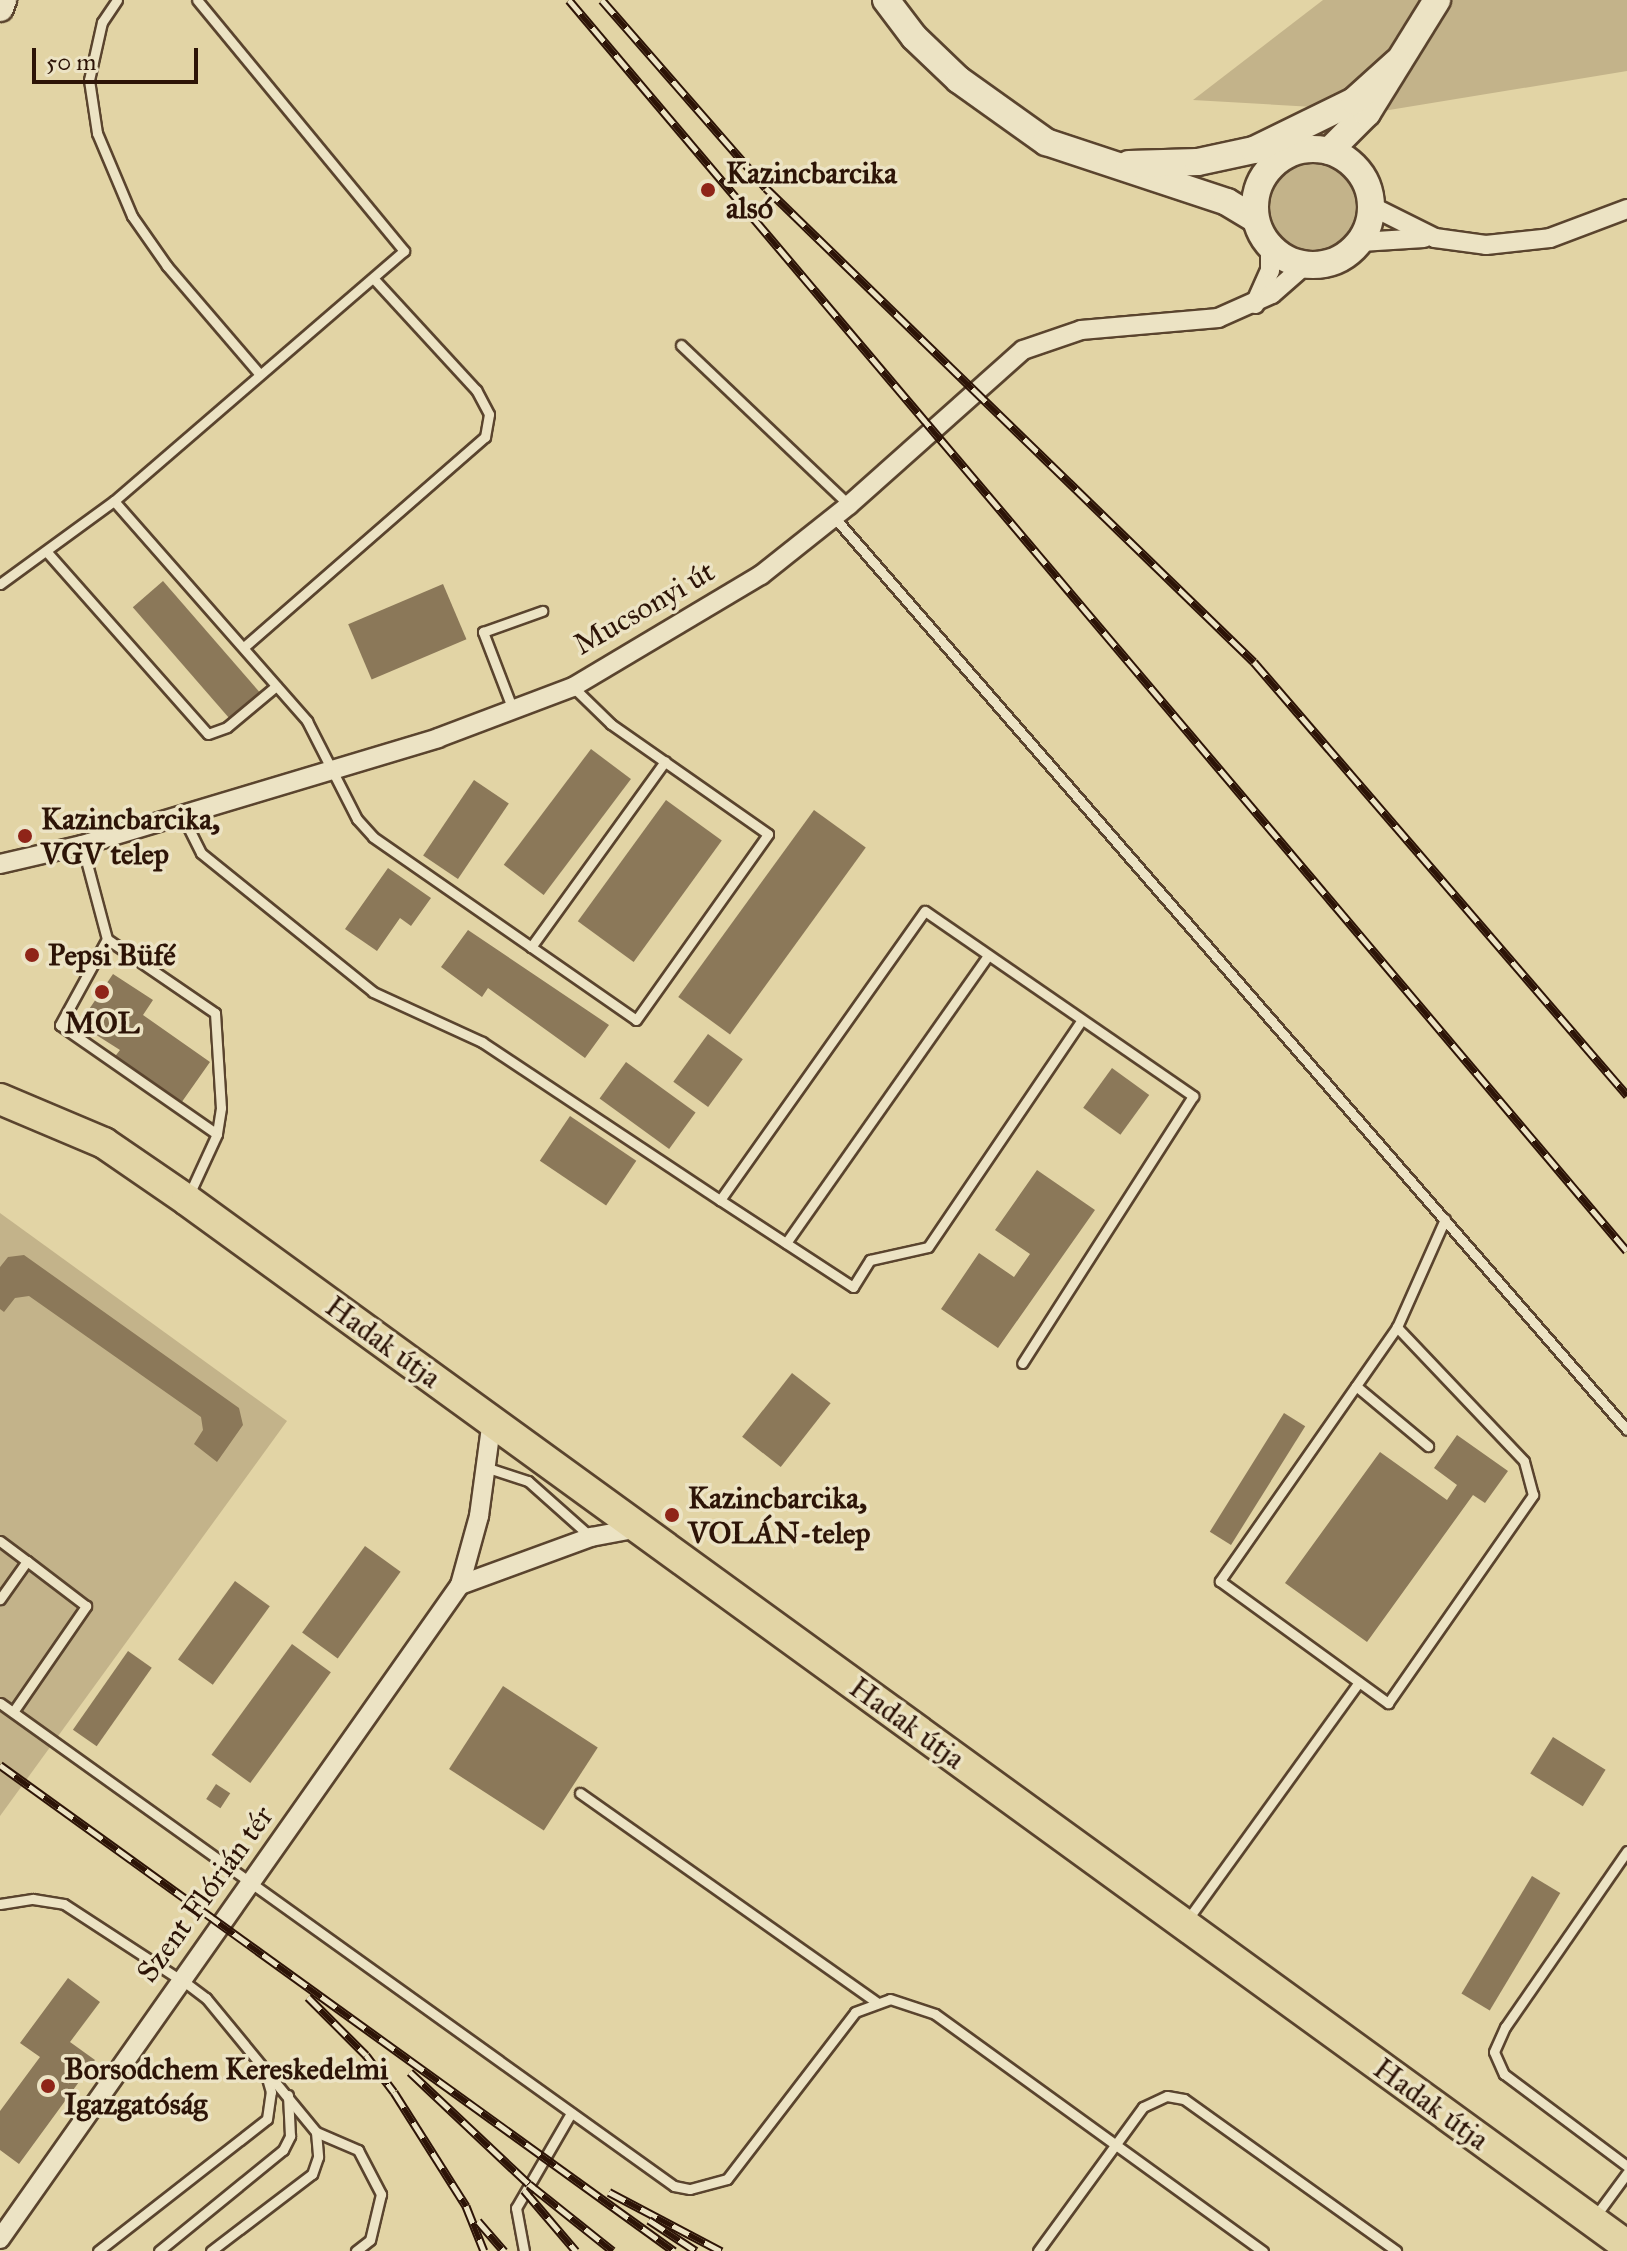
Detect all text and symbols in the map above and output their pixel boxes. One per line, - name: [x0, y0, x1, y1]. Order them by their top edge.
- scale bar: [36, 32, 202, 82]
- text: 50 m: [46, 47, 96, 77]
- place label: Kazincbarcika alsó: [726, 155, 897, 226]
- marker: Kazincbarcika alsó: [697, 179, 719, 201]
- street label: Mucsonyi út: [567, 553, 721, 663]
- place label: Kazincbarcika, VGV telep: [41, 801, 220, 872]
- marker: Kazincbarcika, VGV telep: [16, 827, 34, 845]
- place label: Pepsi Büfé: [48, 937, 176, 973]
- marker: Pepsi Büfé: [23, 946, 41, 964]
- marker: MOL: [93, 983, 111, 1001]
- place label: MOL: [64, 1005, 140, 1041]
- street label: Hadak útja: [318, 1288, 448, 1396]
- place label: Kazincbarcika, VOLÁN-telep: [688, 1480, 871, 1550]
- marker: Kazincbarcika, VOLÁN-telep: [663, 1506, 681, 1524]
- street label: Hadak útja: [842, 1669, 972, 1777]
- street label: Szent Flórián tér: [129, 1799, 281, 1989]
- street label: Hadak útja: [1366, 2050, 1496, 2158]
- place label: Borsodchem Kereskedelmi Igazgatóság: [64, 2051, 388, 2122]
- marker: Borsodchem Kereskedelmi Igazgatóság: [39, 2077, 57, 2095]

